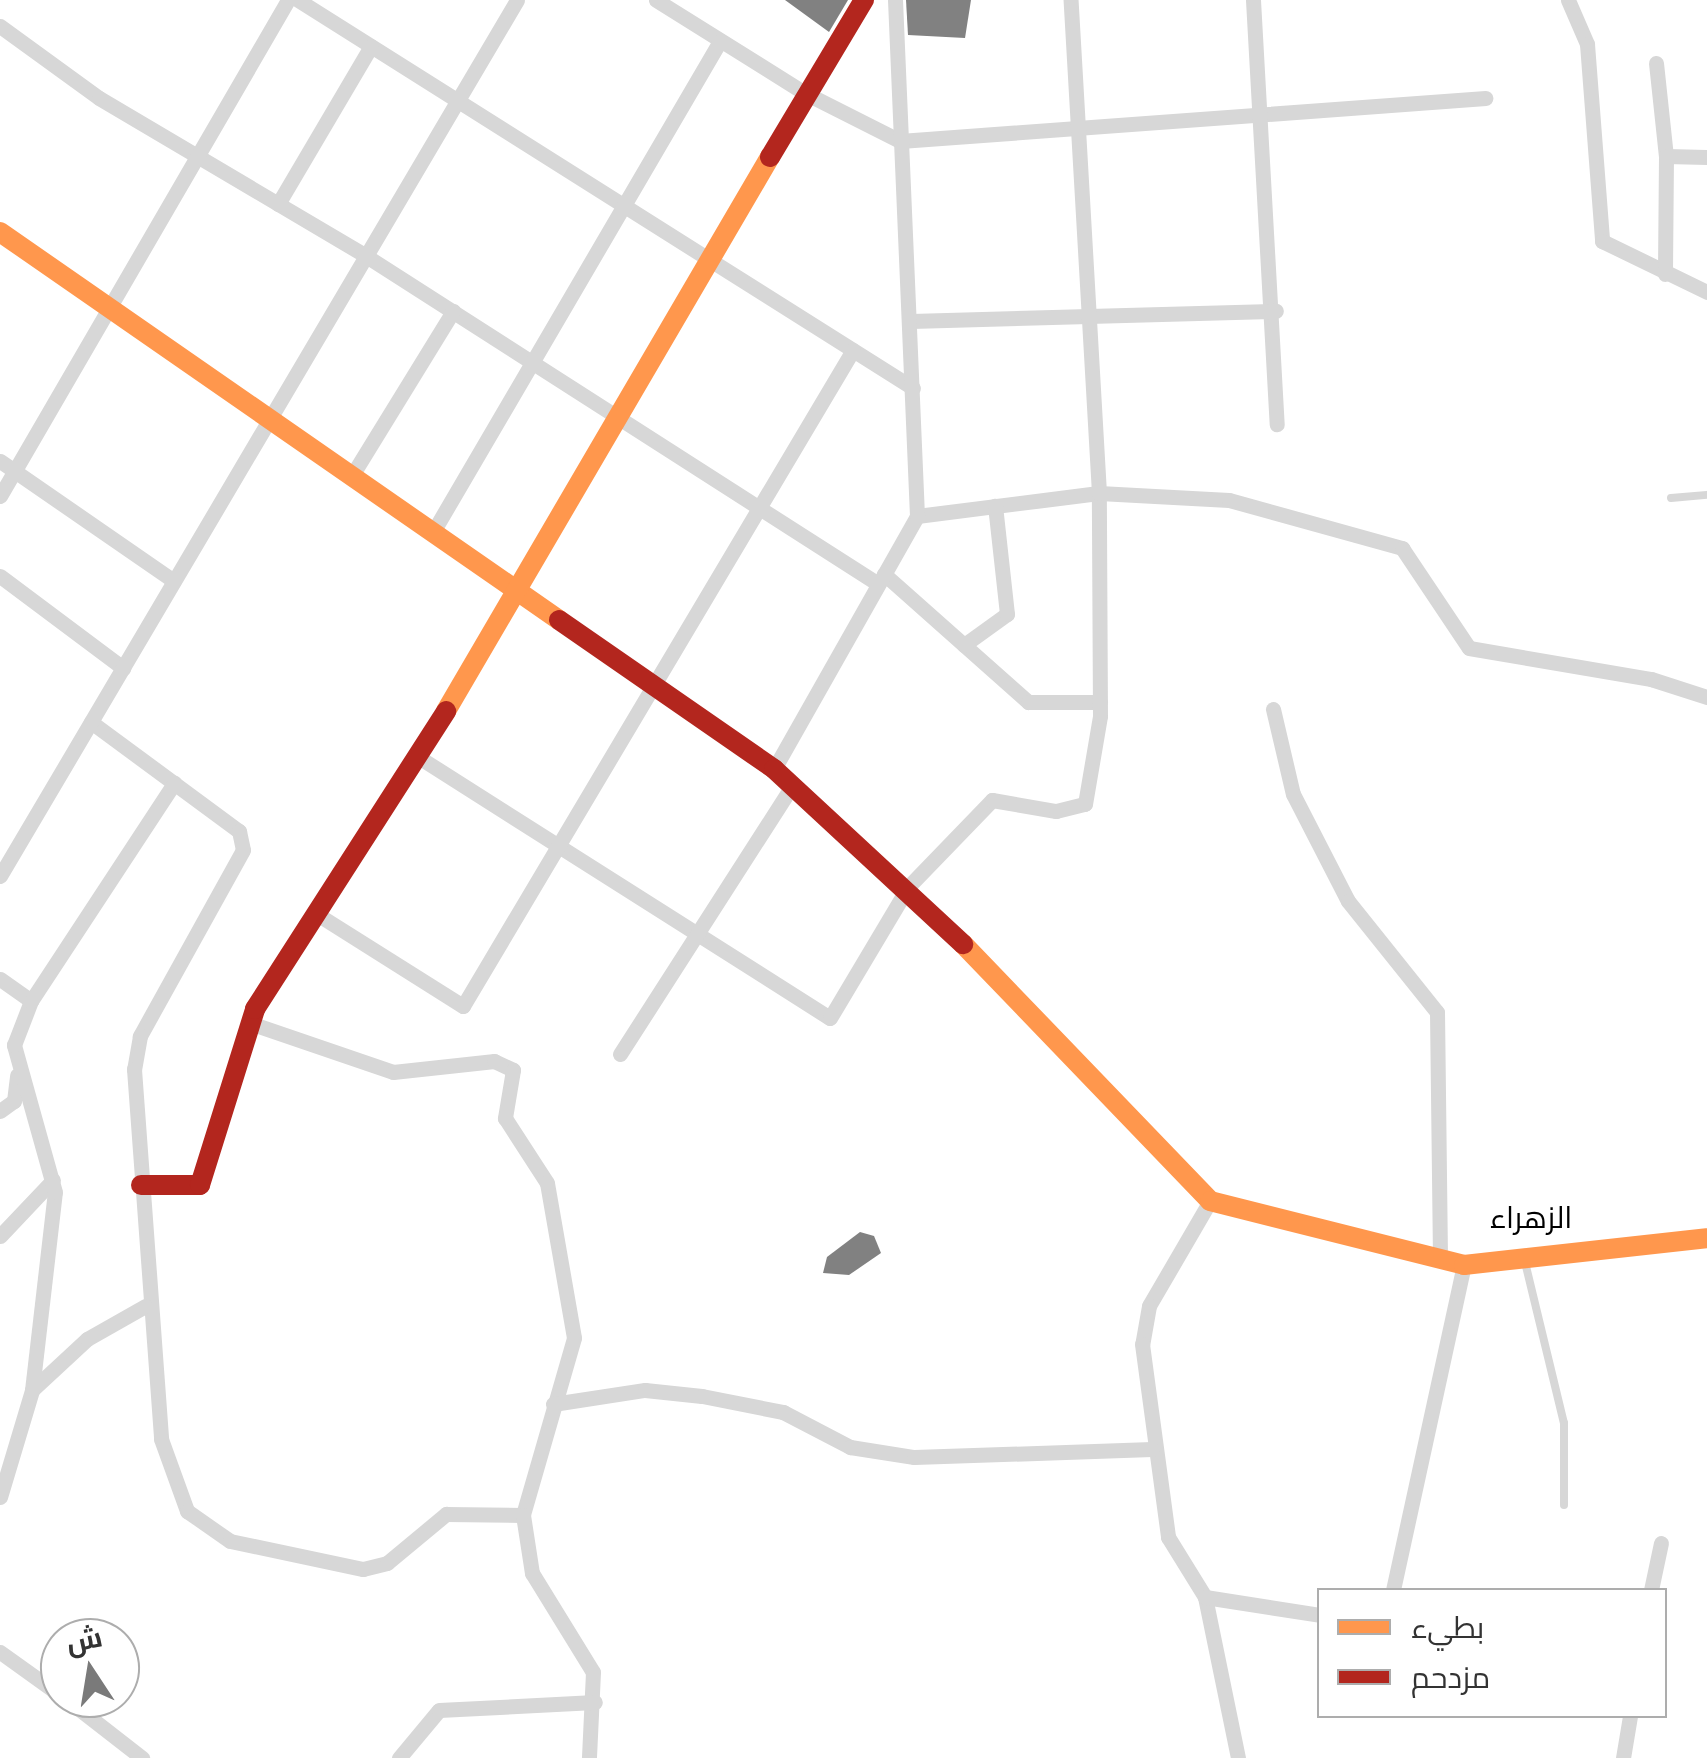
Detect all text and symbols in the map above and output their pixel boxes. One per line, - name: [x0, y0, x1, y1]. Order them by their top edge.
- district label: الزهراء: [1490, 1200, 1572, 1236]
- legend: [1317, 1588, 1667, 1718]
- text: بطيء: [1411, 1606, 1484, 1649]
- text: ش: [62, 1617, 106, 1663]
- north arrow: [40, 1618, 140, 1718]
- text: مزدحم: [1411, 1656, 1490, 1699]

